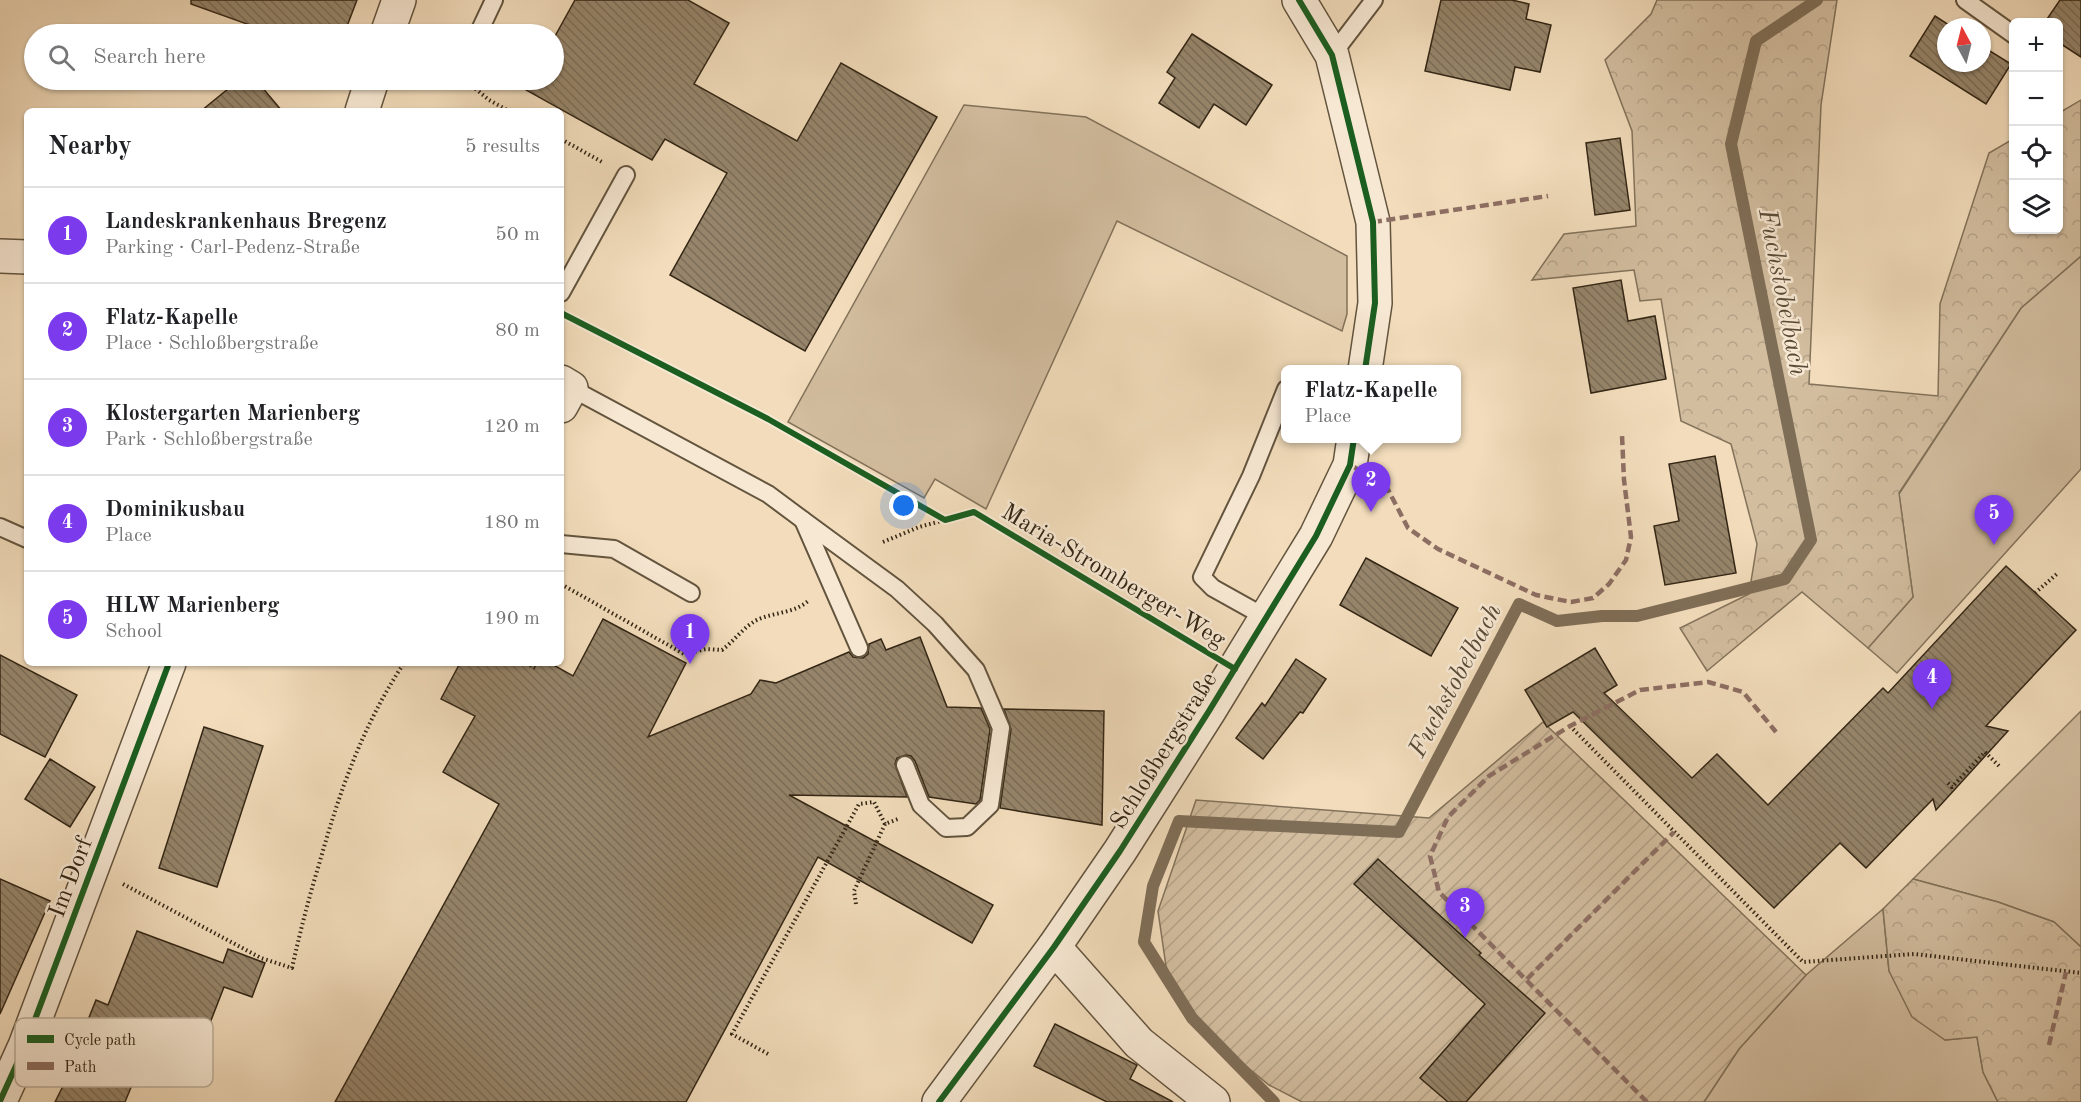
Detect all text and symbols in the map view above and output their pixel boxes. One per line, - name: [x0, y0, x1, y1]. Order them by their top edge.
- north arrow: [1937, 18, 1991, 72]
- map controls: [2009, 18, 2063, 234]
- button: +: [2009, 18, 2063, 72]
- search box: [24, 24, 564, 90]
- icon: search: [45, 41, 78, 74]
- text: Search here: [93, 46, 206, 68]
- button: −: [2009, 72, 2063, 126]
- button: locate: [2009, 126, 2063, 180]
- text: Nearby: [48, 134, 132, 160]
- text: 5 results: [465, 137, 540, 157]
- button: layers: [2009, 180, 2063, 234]
- water label: Fuchstobelbach: [1753, 206, 1811, 378]
- text: Landeskrankenhaus Bregenz: [105, 211, 387, 233]
- text: 1: [62, 225, 73, 245]
- text: 50 m: [495, 225, 540, 245]
- text: Parking · Carl-Pedenz-Straße: [105, 238, 360, 258]
- text: Flatz-Kapelle: [105, 307, 238, 329]
- text: 2: [62, 321, 73, 341]
- text: 80 m: [495, 321, 540, 341]
- text: Place · Schloßbergstraße: [105, 334, 318, 354]
- popup: [1281, 365, 1461, 443]
- text: Flatz-Kapelle: [1304, 380, 1438, 402]
- text: Klostergarten Marienberg: [105, 403, 360, 425]
- text: Place: [1304, 407, 1351, 427]
- text: 3: [62, 417, 73, 437]
- text: 120 m: [484, 417, 540, 437]
- text: Park · Schloßbergstraße: [105, 430, 313, 450]
- pin: 2: [1352, 462, 1390, 512]
- your location: [889, 491, 918, 520]
- pin: 5: [1974, 496, 2014, 545]
- text: Dominikusbau: [105, 499, 245, 521]
- street label: Maria-Stromberger-Weg: [997, 500, 1229, 653]
- text: 4: [62, 513, 73, 533]
- text: 180 m: [484, 513, 540, 533]
- text: Place: [105, 526, 152, 546]
- text: HLW Marienberg: [105, 595, 280, 617]
- water label: Fuchstobelbach: [1404, 600, 1507, 763]
- text: 5: [62, 609, 73, 629]
- text: 190 m: [484, 609, 540, 629]
- pin: 1: [670, 614, 710, 664]
- text: School: [105, 622, 162, 642]
- pin: 4: [1912, 660, 1952, 709]
- street label: Schloßbergstraße: [1107, 668, 1222, 834]
- street label: Im Dorf: [46, 833, 98, 921]
- pin: 3: [1446, 888, 1484, 938]
- legend: [15, 1018, 213, 1087]
- text: Cycle path: [64, 1033, 136, 1049]
- text: Path: [64, 1060, 97, 1076]

